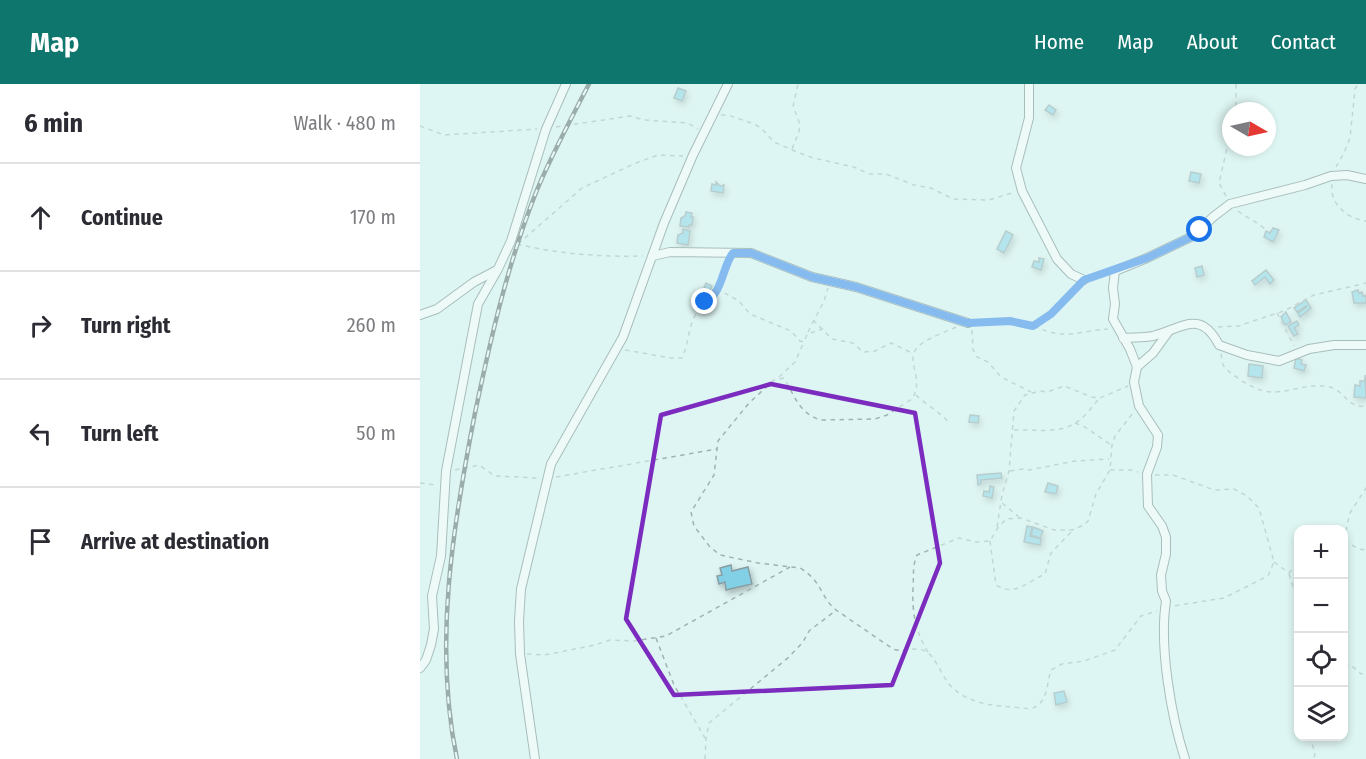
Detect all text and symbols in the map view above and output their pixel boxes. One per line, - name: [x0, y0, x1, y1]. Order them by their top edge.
- text: Map: [30, 26, 79, 59]
- text: Home: [1034, 29, 1084, 55]
- text: Map: [1117, 29, 1154, 55]
- text: About: [1187, 29, 1238, 55]
- text: Contact: [1271, 29, 1336, 55]
- north arrow: [1222, 102, 1276, 156]
- text: 6 min: [24, 108, 83, 139]
- text: Walk · 480 m: [294, 111, 396, 135]
- icon: ahead: [24, 201, 57, 234]
- text: Continue: [81, 204, 163, 231]
- text: 170 m: [350, 205, 396, 229]
- route start: [1186, 216, 1212, 242]
- route end: [691, 288, 717, 314]
- icon: right: [24, 309, 57, 342]
- text: Turn right: [81, 312, 170, 339]
- text: 260 m: [347, 313, 396, 337]
- icon: left: [24, 417, 57, 450]
- text: Turn left: [81, 420, 159, 447]
- text: 50 m: [356, 421, 396, 445]
- icon: arrive: [24, 525, 57, 558]
- map controls: [1294, 525, 1348, 741]
- button: +: [1294, 525, 1348, 579]
- text: Arrive at destination: [81, 528, 269, 555]
- button: −: [1294, 579, 1348, 633]
- button: locate: [1294, 633, 1348, 687]
- button: layers: [1294, 687, 1348, 741]

